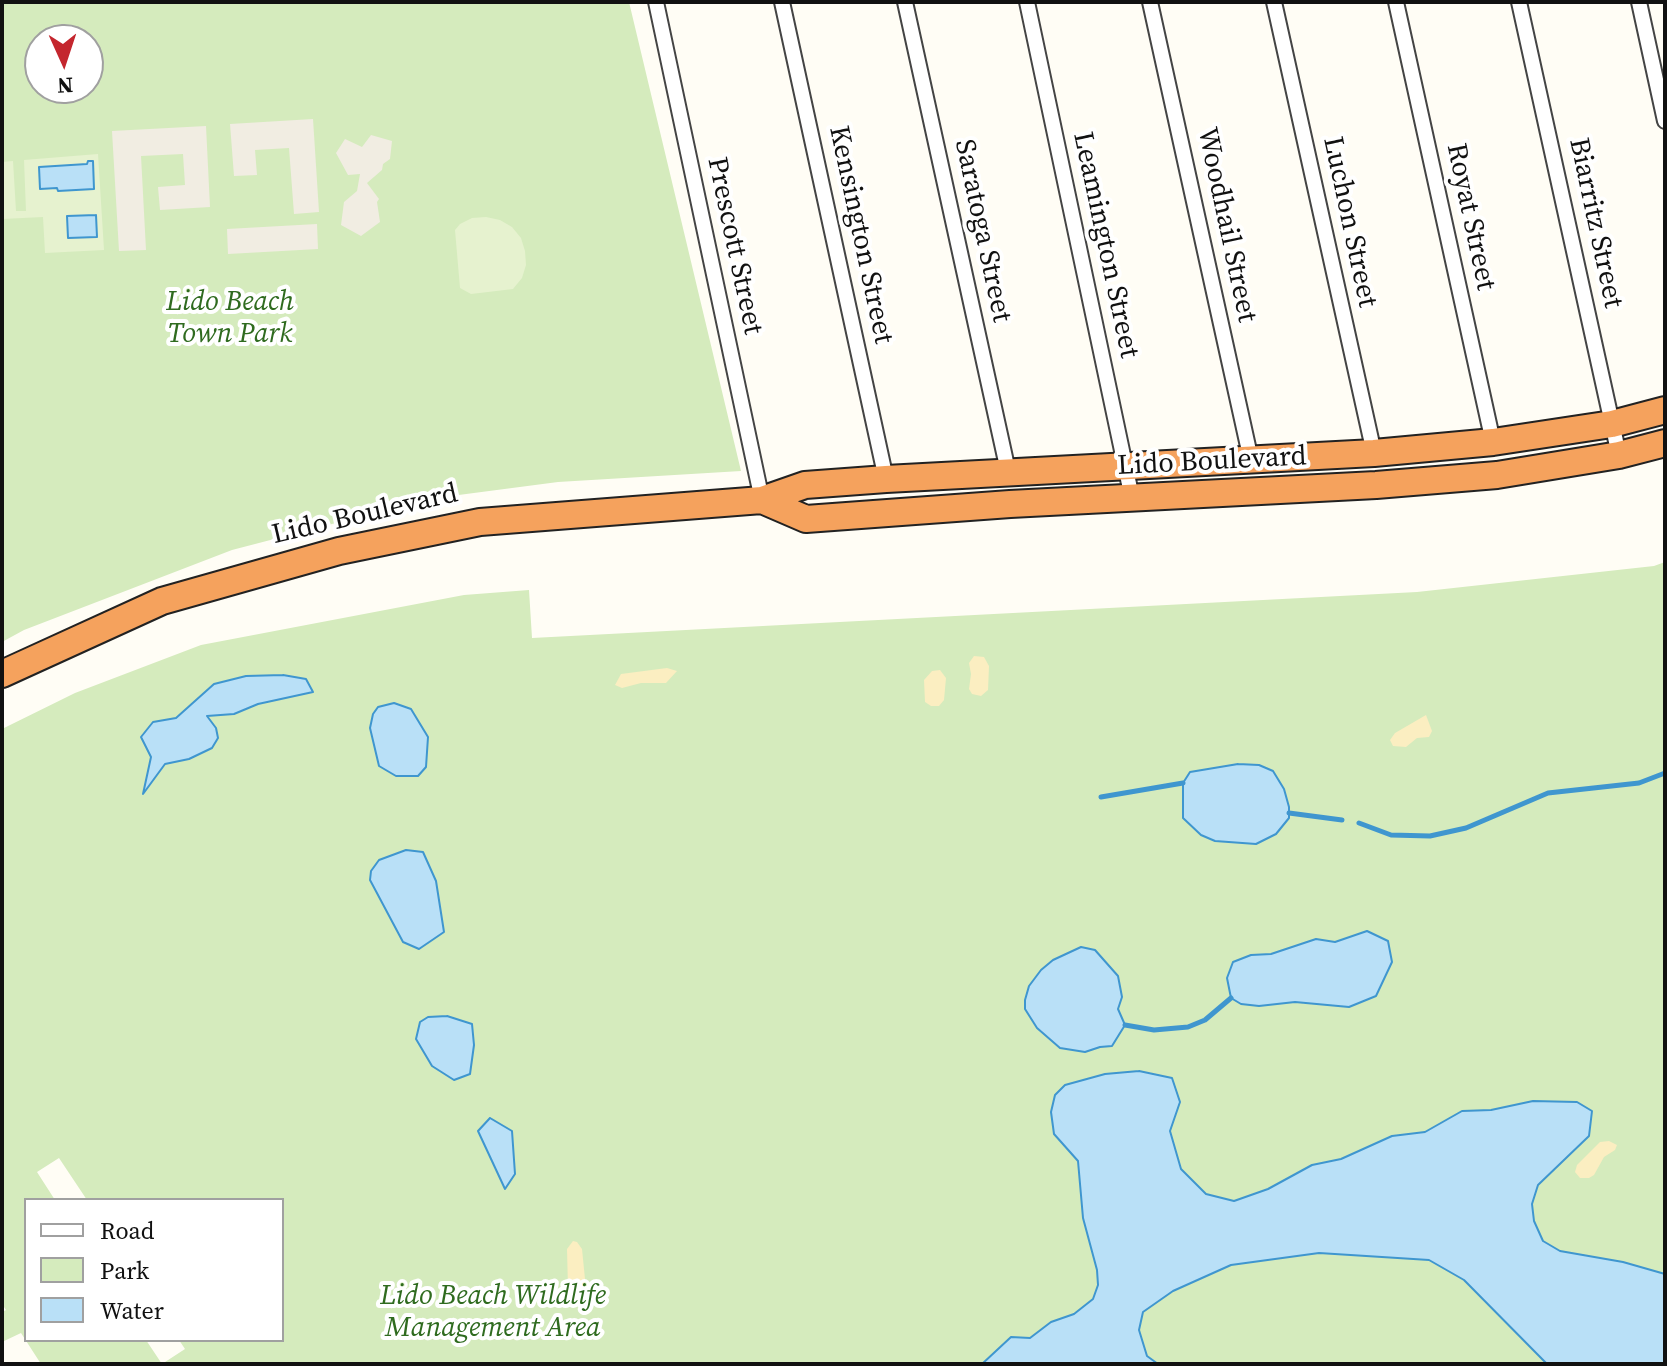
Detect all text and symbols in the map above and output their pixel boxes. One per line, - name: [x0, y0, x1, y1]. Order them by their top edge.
- north arrow: [24, 24, 104, 104]
- text: N: [56, 71, 74, 101]
- street label: Kensington Street: [821, 123, 899, 347]
- street label: Woodhail Street: [1189, 125, 1263, 325]
- street label: Leamington Street: [1065, 129, 1145, 361]
- street label: Luchon Street: [1315, 134, 1383, 310]
- street label: Biarritz Street: [1561, 135, 1629, 311]
- street label: Saratoga Street: [946, 137, 1018, 325]
- street label: Royat Street: [1438, 141, 1502, 293]
- street label: Prescott Street: [699, 154, 769, 338]
- park label: Lido Beach Town Park: [166, 286, 294, 352]
- street label: Lido Boulevard: [1117, 440, 1307, 484]
- street label: Lido Boulevard: [269, 477, 461, 553]
- legend: [24, 1198, 284, 1342]
- text: Road: [100, 1214, 154, 1247]
- text: Park: [100, 1254, 149, 1287]
- park label: Lido Beach Wildlife Management Area: [380, 1280, 606, 1346]
- text: Water: [100, 1294, 164, 1327]

